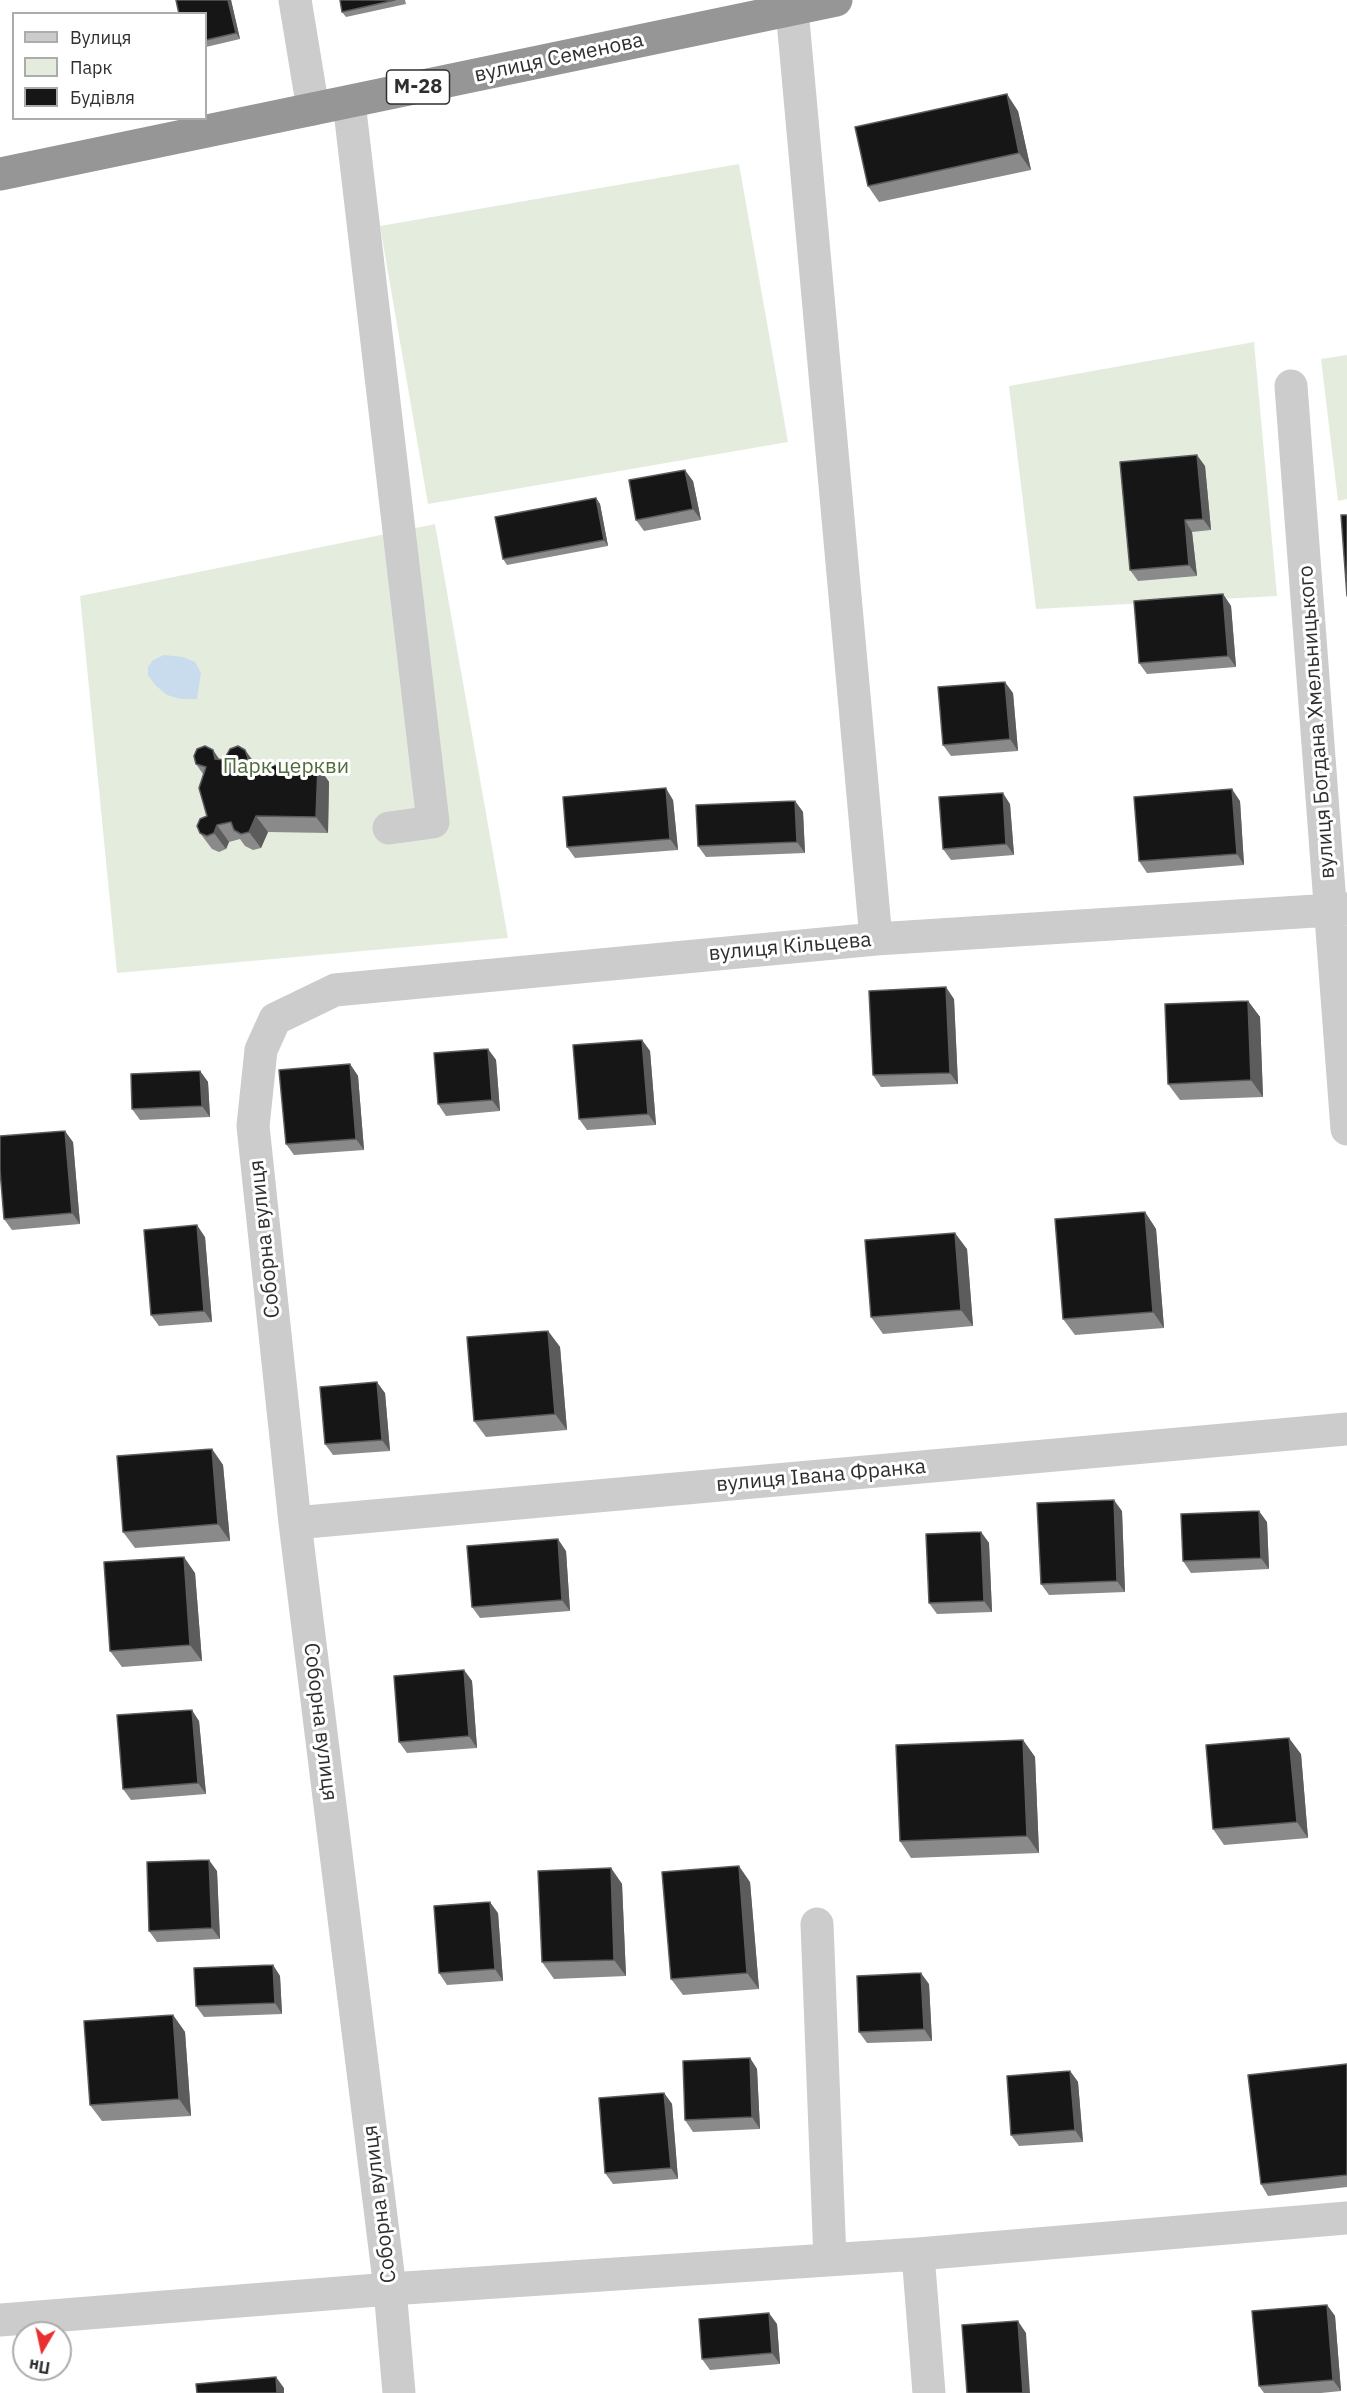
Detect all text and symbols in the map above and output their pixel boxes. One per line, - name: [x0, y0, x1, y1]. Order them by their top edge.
- legend: [12, 12, 207, 120]
- text: Вулиця: [70, 26, 131, 49]
- street label: вулиця Семенова: [472, 28, 646, 88]
- text: Парк: [70, 56, 112, 79]
- road number: М-28: [386, 70, 450, 104]
- text: Будівля: [70, 86, 135, 109]
- street label: вулиця Богдана Хмельницького: [1293, 564, 1341, 880]
- park label: Парк церкви: [223, 754, 349, 780]
- street label: вулиця Кільцева: [708, 927, 872, 967]
- street label: Соборна вулиця: [244, 1159, 286, 1319]
- street label: вулиця Івана Франка: [715, 1454, 927, 1498]
- street label: Соборна вулиця: [298, 1642, 342, 1802]
- street label: Соборна вулиця: [358, 2124, 402, 2284]
- north arrow: [12, 2321, 72, 2381]
- text: Пн: [28, 2355, 52, 2378]

